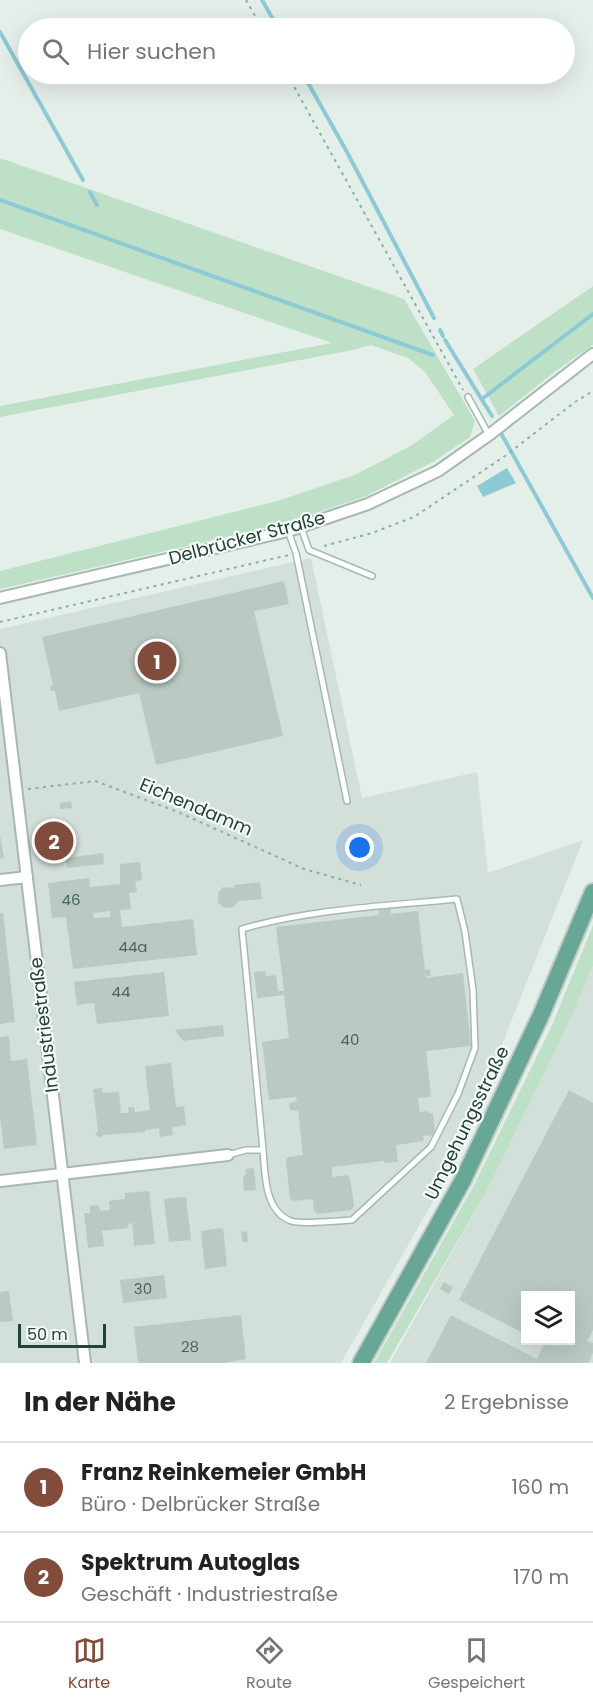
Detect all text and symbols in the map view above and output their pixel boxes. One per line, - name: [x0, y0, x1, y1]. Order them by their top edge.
- search box: [18, 18, 575, 84]
- icon: search: [39, 35, 72, 68]
- text: Hier suchen: [87, 36, 216, 67]
- street label: Delbrücker Straße: [166, 505, 328, 570]
- pin: 1: [138, 638, 176, 684]
- street label: Eichendamm: [136, 772, 256, 842]
- pin: 2: [34, 818, 74, 864]
- your location: [345, 833, 374, 862]
- house number: 46: [62, 889, 80, 910]
- house number: 44a: [118, 936, 148, 957]
- street label: Industriestraße: [23, 956, 64, 1094]
- house number: 44: [112, 981, 130, 1002]
- house number: 40: [341, 1029, 359, 1050]
- street label: Umgehungsstraße: [418, 1042, 515, 1204]
- house number: 30: [134, 1278, 152, 1299]
- map controls: [521, 1291, 575, 1345]
- button: layers: [521, 1291, 575, 1345]
- scale bar: [18, 1321, 106, 1348]
- text: 50 m: [27, 1323, 68, 1346]
- house number: 28: [181, 1336, 199, 1357]
- text: In der Nähe: [24, 1384, 176, 1420]
- text: 2 Ergebnisse: [444, 1388, 569, 1416]
- text: Franz Reinkemeier GmbH: [81, 1457, 366, 1488]
- text: 1: [40, 1473, 47, 1501]
- text: 160 m: [511, 1473, 569, 1501]
- text: Büro · Delbrücker Straße: [81, 1490, 320, 1518]
- text: Spektrum Autoglas: [81, 1547, 300, 1578]
- text: 2: [38, 1563, 49, 1591]
- text: 170 m: [513, 1563, 569, 1591]
- text: Geschäft · Industriestraße: [81, 1580, 338, 1608]
- tab: Karte: [68, 1634, 110, 1695]
- tab: Route: [246, 1634, 292, 1695]
- tab: Gespeichert: [428, 1634, 525, 1695]

